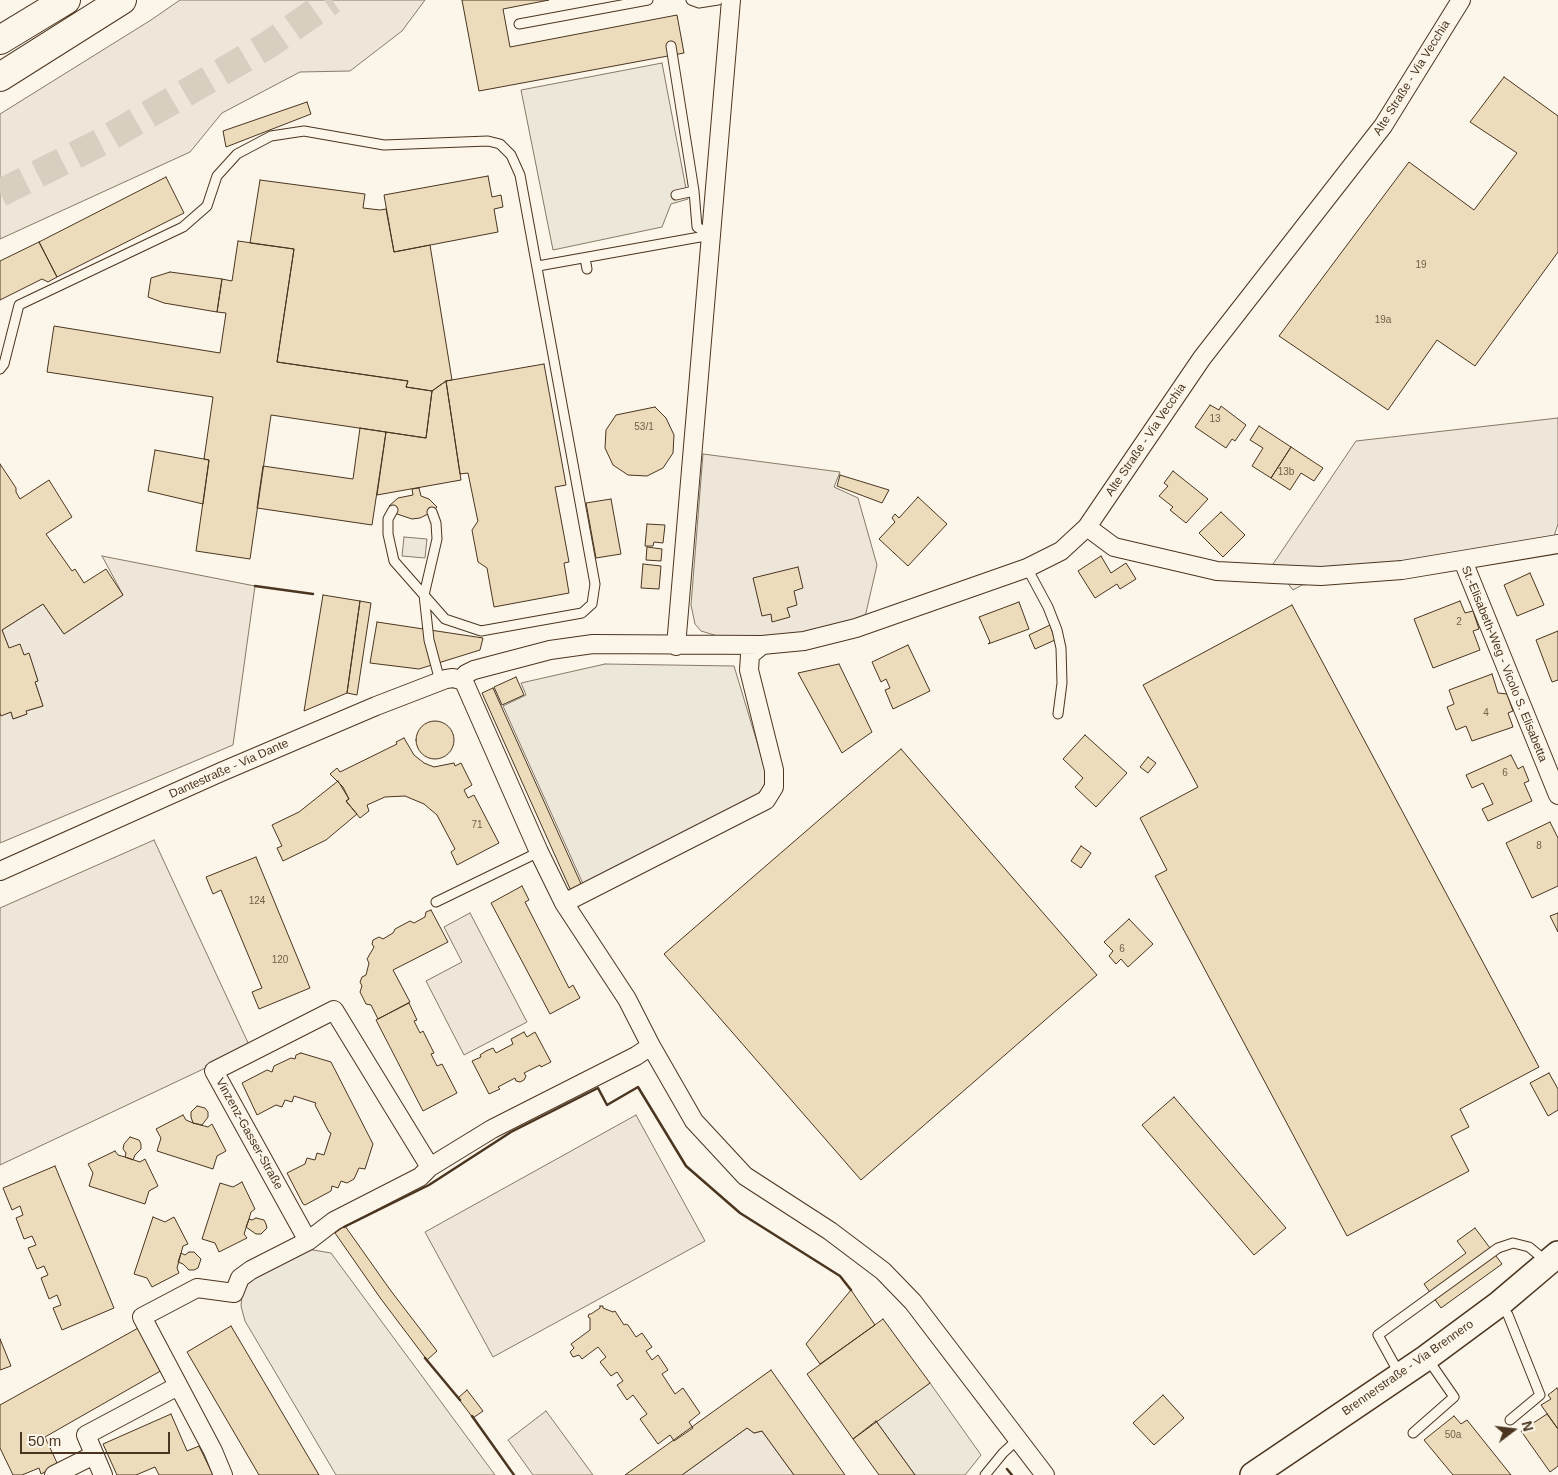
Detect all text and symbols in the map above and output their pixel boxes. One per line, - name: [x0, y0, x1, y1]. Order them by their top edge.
- street label: Alte Straße - Via Vecchia: [1371, 18, 1453, 138]
- house number: 19: [1415, 259, 1427, 271]
- house number: 19a: [1375, 314, 1391, 326]
- street label: Alte Straße - Via Vecchia: [1103, 381, 1189, 499]
- house number: 13: [1209, 413, 1221, 425]
- house number: 53/1: [634, 421, 654, 433]
- house number: 13b: [1278, 466, 1294, 478]
- street label: St.-Elisabeth-Weg - Vicolo S. Elisabetta: [1458, 564, 1550, 764]
- house number: 2: [1456, 616, 1462, 628]
- house number: 4: [1483, 707, 1489, 719]
- street label: Dantestraße - Via Dante: [167, 736, 291, 802]
- house number: 6: [1502, 767, 1508, 779]
- house number: 71: [471, 819, 483, 831]
- house number: 8: [1536, 840, 1542, 852]
- house number: 124: [249, 895, 265, 907]
- house number: 6: [1119, 943, 1125, 955]
- house number: 120: [272, 954, 288, 966]
- street label: Vinzenz-Gasser-Straße: [212, 1076, 286, 1192]
- street label: Brennerstraße - Via Brennero: [1339, 1317, 1477, 1419]
- north arrow: [1488, 1405, 1538, 1455]
- text: N: [1518, 1419, 1537, 1433]
- scale bar: [22, 1422, 172, 1454]
- house number: 50a: [1445, 1429, 1461, 1441]
- text: 50 m: [28, 1432, 61, 1449]

